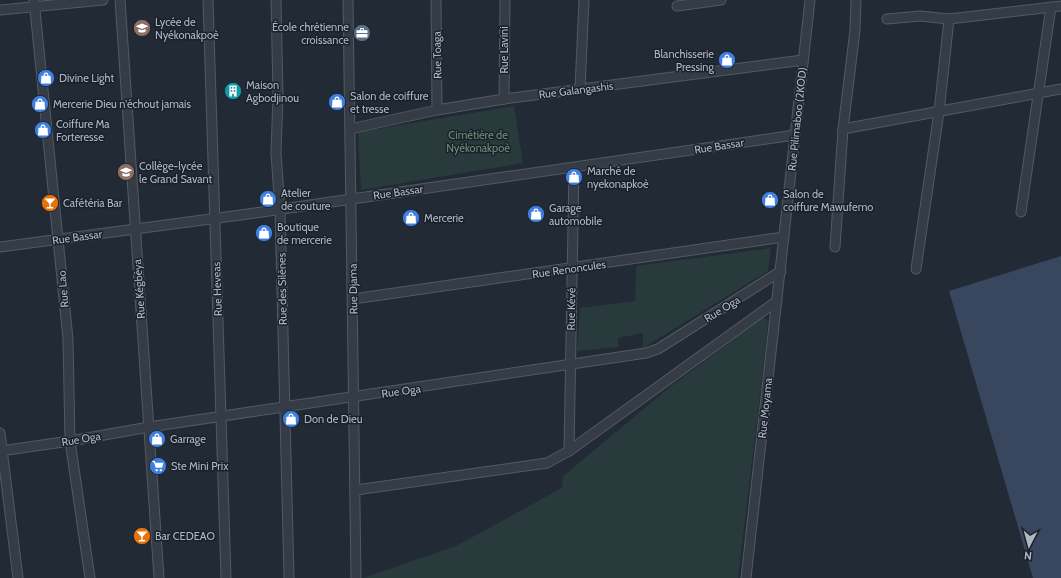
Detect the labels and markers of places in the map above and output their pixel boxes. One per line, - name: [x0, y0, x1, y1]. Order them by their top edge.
- place label: Lycée de Nyékonakpoè: [155, 15, 219, 42]
- school or university icon: Lycée de Nyékonakpoè: [132, 18, 152, 38]
- place label: École chrétienne croissance: [272, 20, 349, 47]
- office icon: École chrétienne croissance: [352, 23, 372, 43]
- place label: Blanchisserie Pressing: [654, 47, 715, 74]
- shop icon: Blanchisserie Pressing: [717, 50, 737, 70]
- shop icon: Divine Light: [36, 68, 56, 88]
- place label: Divine Light: [59, 71, 114, 85]
- place label: Maison Agbodjinou: [246, 78, 299, 105]
- building icon: Maison Agbodjinou: [223, 81, 243, 101]
- place label: Salon de coiffure et tresse: [350, 89, 429, 116]
- shop icon: Salon de coiffure et tresse: [327, 92, 347, 112]
- shop icon: Mercerie Dieu n'échout jamais: [30, 94, 50, 114]
- place label: Mercerie Dieu n'échout jamais: [53, 97, 191, 111]
- place label: Coiffure Ma Forteresse: [56, 117, 110, 144]
- shop icon: Coiffure Ma Forteresse: [33, 120, 53, 140]
- place label: Collège-lycée le Grand Savant: [139, 159, 213, 186]
- school or university icon: Collège-lycée le Grand Savant: [116, 162, 136, 182]
- place label: Marché de nyekonapkoè: [587, 164, 649, 191]
- shop icon: Marché de nyekonapkoè: [564, 167, 584, 187]
- place label: Atelier de couture: [281, 186, 331, 213]
- place label: Salon de coiffure Mawufemo: [783, 187, 873, 214]
- shop icon: Atelier de couture: [258, 189, 278, 209]
- shop icon: Salon de coiffure Mawufemo: [760, 190, 780, 210]
- bar icon: Cafétéria Bar: [40, 193, 60, 213]
- place label: Cafétéria Bar: [63, 196, 123, 210]
- place label: Garage automobile: [549, 201, 602, 228]
- shop icon: Garage automobile: [526, 204, 546, 224]
- shop icon: Mercerie: [401, 208, 421, 228]
- place label: Mercerie: [424, 211, 464, 225]
- place label: Boutique de mercerie: [277, 220, 332, 247]
- shop icon: Boutique de mercerie: [254, 223, 274, 243]
- shop icon: Don de Dieu: [281, 409, 301, 429]
- place label: Don de Dieu: [304, 412, 363, 426]
- shop icon: Garrage: [147, 429, 167, 449]
- place label: Garrage: [170, 432, 206, 446]
- supermarket icon: Ste Mini Prix: [148, 456, 168, 476]
- place label: Ste Mini Prix: [171, 459, 229, 473]
- bar icon: Bar CEDEAO: [132, 526, 152, 546]
- place label: Bar CEDEAO: [155, 529, 215, 543]

